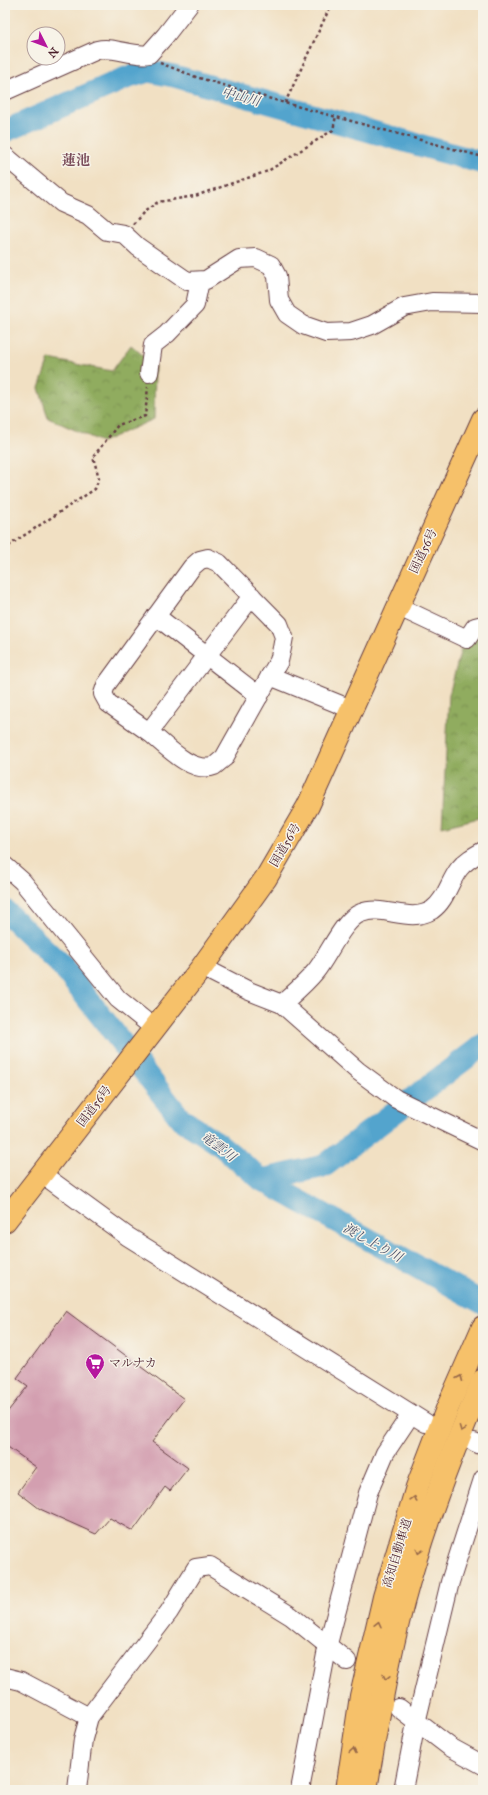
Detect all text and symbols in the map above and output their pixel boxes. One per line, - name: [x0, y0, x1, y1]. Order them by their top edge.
- north arrow: [26, 26, 66, 66]
- text: N: [45, 45, 61, 61]
- water label: 中山川: [220, 84, 264, 110]
- district label: 蓮池: [62, 152, 90, 169]
- street label: 国道56号: [407, 526, 439, 576]
- street label: 国道56号: [267, 821, 303, 869]
- street label: 国道56号: [74, 1083, 114, 1129]
- water label: 竜雲川: [198, 1129, 240, 1166]
- water label: 渡し上り川: [340, 1220, 407, 1267]
- supermarket icon: マルナカ: [84, 1352, 106, 1380]
- place label: マルナカ: [109, 1356, 157, 1370]
- one-way arrow: [455, 1374, 463, 1382]
- one-way arrow: [459, 1425, 467, 1432]
- one-way arrow: [409, 1496, 418, 1503]
- street label: 高知自動車道: [380, 1517, 414, 1589]
- one-way arrow: [415, 1548, 424, 1555]
- one-way arrow: [373, 1621, 381, 1627]
- one-way arrow: [382, 1674, 390, 1680]
- one-way arrow: [348, 1748, 357, 1755]

